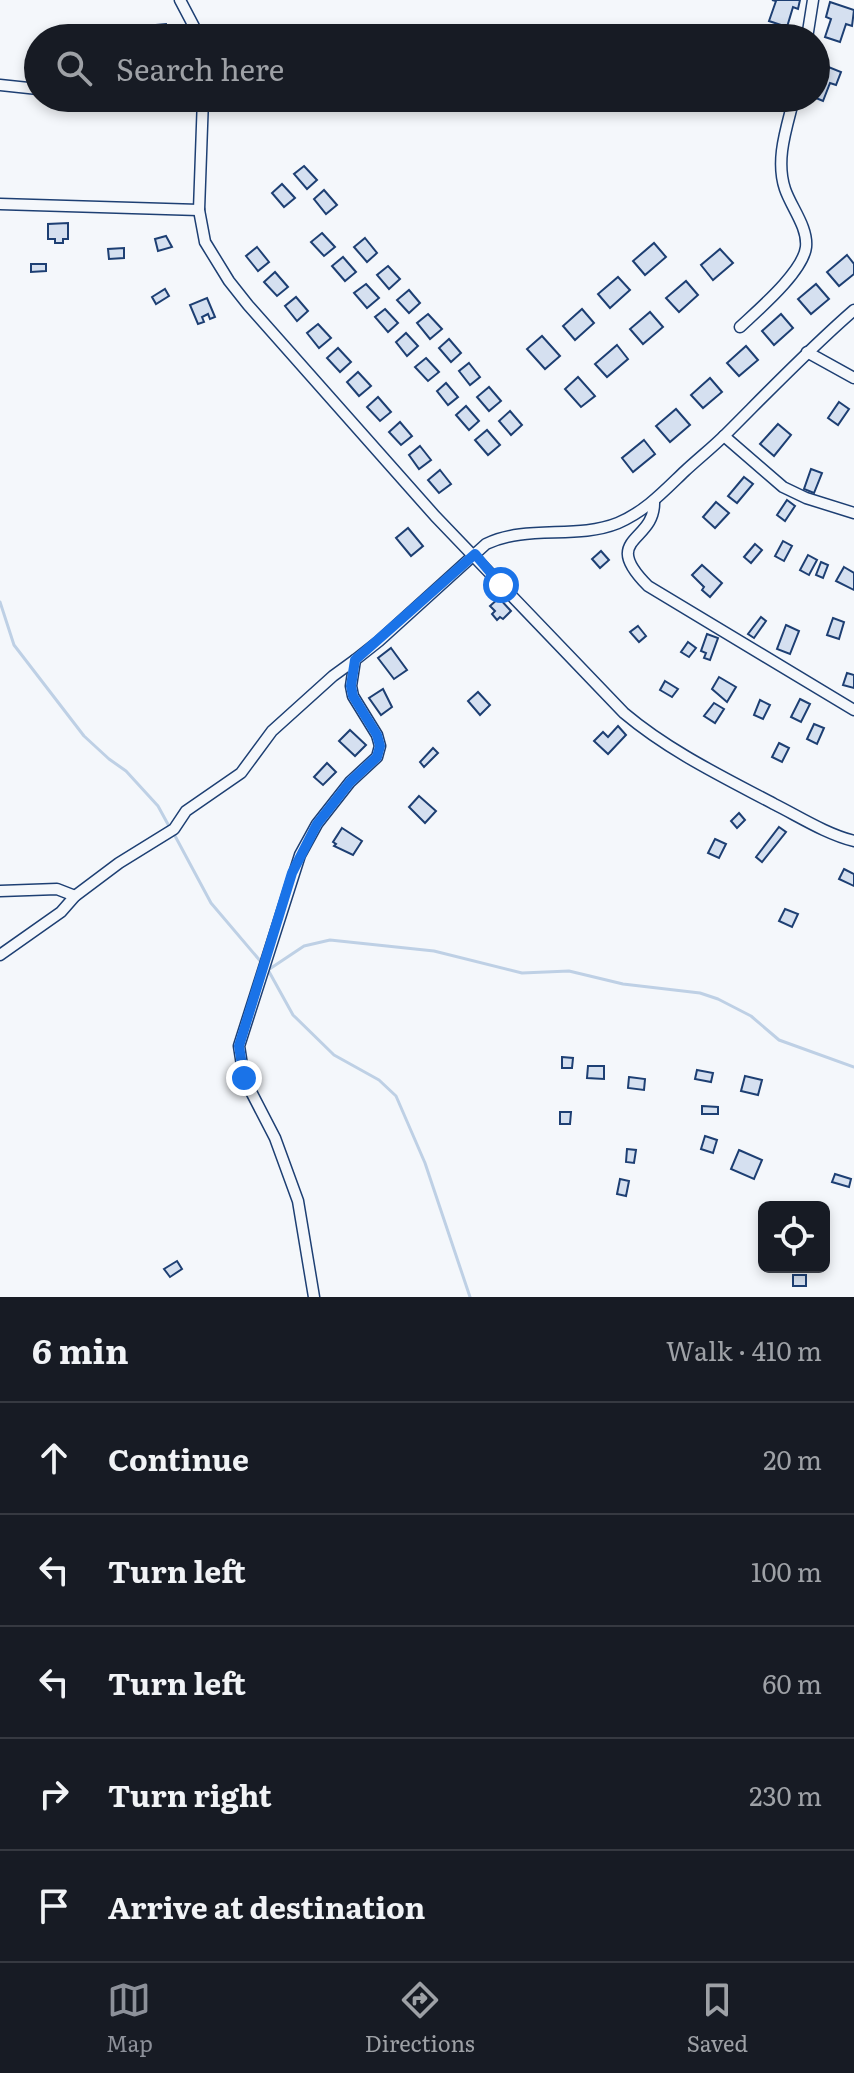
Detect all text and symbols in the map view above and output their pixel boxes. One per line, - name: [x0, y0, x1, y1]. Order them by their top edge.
- search box: [24, 24, 830, 112]
- icon: search: [52, 46, 96, 90]
- text: Search here: [116, 46, 284, 90]
- route start: [483, 567, 519, 603]
- route end: [226, 1060, 262, 1096]
- map controls: [758, 1201, 830, 1273]
- button: locate: [758, 1201, 830, 1273]
- text: 6 min: [32, 1324, 129, 1374]
- text: Walk · 410 m: [666, 1330, 822, 1369]
- icon: ahead: [32, 1436, 76, 1480]
- text: Continue: [108, 1436, 249, 1480]
- text: 20 m: [763, 1439, 822, 1478]
- icon: left: [32, 1548, 76, 1592]
- text: Turn left: [108, 1548, 246, 1592]
- text: 100 m: [751, 1551, 822, 1590]
- icon: left: [32, 1660, 76, 1704]
- text: Turn left: [108, 1660, 246, 1704]
- text: 60 m: [763, 1663, 822, 1702]
- icon: right: [32, 1772, 76, 1816]
- text: Turn right: [108, 1772, 272, 1816]
- text: 230 m: [749, 1775, 822, 1814]
- icon: arrive: [32, 1884, 76, 1928]
- text: Arrive at destination: [108, 1884, 425, 1928]
- tab: Map: [106, 1978, 153, 2059]
- tab: Directions: [365, 1978, 475, 2059]
- tab: Saved: [687, 1978, 748, 2059]

